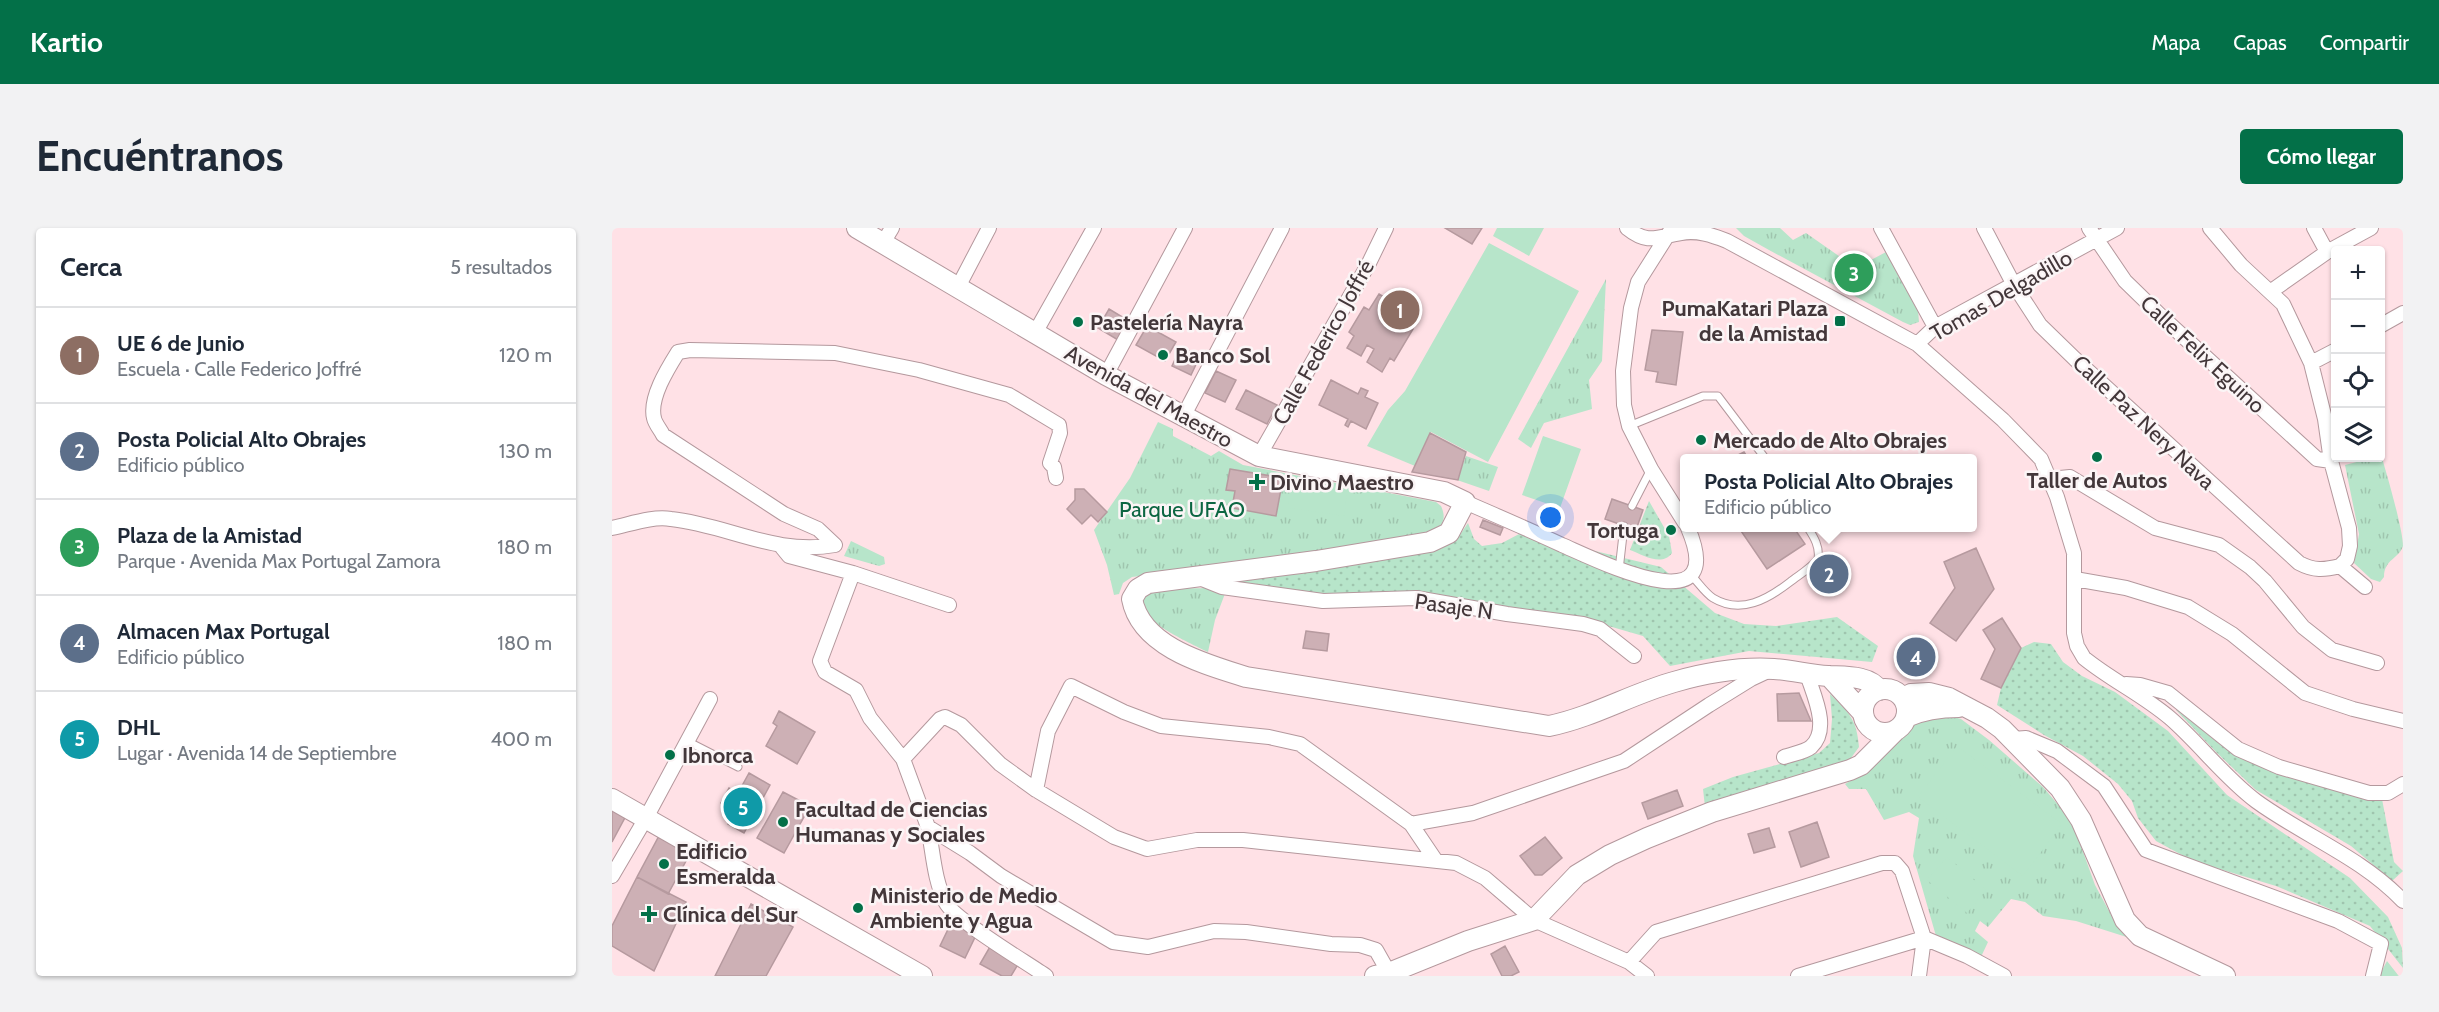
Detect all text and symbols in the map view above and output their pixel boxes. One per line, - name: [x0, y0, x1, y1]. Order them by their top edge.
- text: Kartio: [30, 25, 103, 59]
- text: Mapa: [2152, 30, 2200, 55]
- text: Capas: [2233, 30, 2287, 55]
- text: Compartir: [2320, 30, 2409, 55]
- button: Cómo llegar: [2240, 129, 2403, 184]
- text: Encuéntranos: [36, 130, 284, 182]
- street label: Tomas Delgadillo: [1926, 244, 2077, 347]
- map controls: [2331, 246, 2385, 462]
- button: +: [2331, 246, 2385, 300]
- pin: 3: [1834, 250, 1874, 296]
- text: Cerca: [60, 251, 122, 283]
- text: 5 resultados: [450, 255, 552, 279]
- street label: Calle Federico Joffré: [1267, 255, 1380, 429]
- pin: 1: [1380, 288, 1420, 332]
- street label: Calle Felix Eguino: [2135, 290, 2271, 419]
- place label: PumaKatari Plaza de la Amistad: [1662, 295, 1828, 347]
- button: −: [2331, 300, 2385, 354]
- place label: Pastelería Nayra: [1090, 309, 1243, 336]
- marker: PumaKatari Plaza de la Amistad: [1833, 314, 1847, 328]
- marker: Pastelería Nayra: [1071, 315, 1085, 329]
- text: UE 6 de Junio: [117, 330, 244, 357]
- street label: Avenida del Maestro: [1060, 339, 1237, 454]
- place label: Banco Sol: [1175, 342, 1271, 369]
- text: 1: [76, 343, 83, 367]
- text: 120 m: [499, 343, 552, 367]
- marker: Banco Sol: [1156, 348, 1170, 362]
- street label: Calle Paz Nery Nava: [2067, 349, 2221, 496]
- button: locate: [2331, 354, 2385, 408]
- text: Escuela · Calle Federico Joffré: [117, 357, 362, 381]
- button: layers: [2331, 408, 2385, 462]
- text: Posta Policial Alto Obrajes: [117, 426, 366, 453]
- place label: Mercado de Alto Obrajes: [1713, 427, 1947, 454]
- marker: Mercado de Alto Obrajes: [1694, 433, 1708, 447]
- text: 2: [74, 439, 85, 463]
- text: 130 m: [499, 439, 552, 463]
- marker: Taller de Autos: [2090, 450, 2104, 464]
- text: Edificio público: [117, 453, 244, 477]
- popup: [1680, 454, 1977, 532]
- place label: Taller de Autos: [2027, 467, 2167, 494]
- text: Posta Policial Alto Obrajes: [1704, 468, 1953, 495]
- place label: Divino Maestro: [1270, 469, 1414, 496]
- marker: Divino Maestro: [1248, 473, 1266, 491]
- text: Edificio público: [1704, 495, 1831, 519]
- park label: Parque UFAO: [1119, 496, 1245, 523]
- your location: [1536, 503, 1565, 532]
- place label: Tortuga: [1587, 517, 1659, 544]
- text: Plaza de la Amistad: [117, 522, 302, 549]
- marker: Tortuga: [1664, 523, 1678, 537]
- text: 3: [74, 535, 85, 559]
- text: 180 m: [497, 535, 552, 559]
- text: Parque · Avenida Max Portugal Zamora: [117, 549, 440, 573]
- pin: 2: [1810, 552, 1848, 596]
- street label: Pasaje N: [1413, 588, 1495, 625]
- text: Almacen Max Portugal: [117, 618, 330, 645]
- text: 4: [73, 631, 86, 655]
- text: 180 m: [497, 631, 552, 655]
- pin: 4: [1896, 634, 1936, 680]
- text: Edificio público: [117, 645, 244, 669]
- text: DHL: [117, 714, 160, 741]
- text: 5: [74, 727, 85, 751]
- text: 400 m: [490, 727, 552, 751]
- text: Lugar · Avenida 14 de Septiembre: [117, 741, 397, 765]
- place label: Ibnorca: [682, 742, 753, 769]
- marker: Ibnorca: [663, 748, 677, 762]
- pin: 5: [724, 784, 762, 830]
- place label: Facultad de Ciencias Humanas y Sociales: [795, 796, 988, 848]
- marker: Facultad de Ciencias Humanas y Sociales: [776, 815, 790, 829]
- place label: Edificio Esmeralda: [676, 838, 776, 890]
- marker: Edificio Esmeralda: [657, 857, 671, 871]
- place label: Ministerio de Medio Ambiente y Agua: [870, 882, 1058, 934]
- place label: Clínica del Sur: [663, 901, 798, 928]
- marker: Ministerio de Medio Ambiente y Agua: [851, 901, 865, 915]
- marker: Clínica del Sur: [640, 905, 658, 923]

